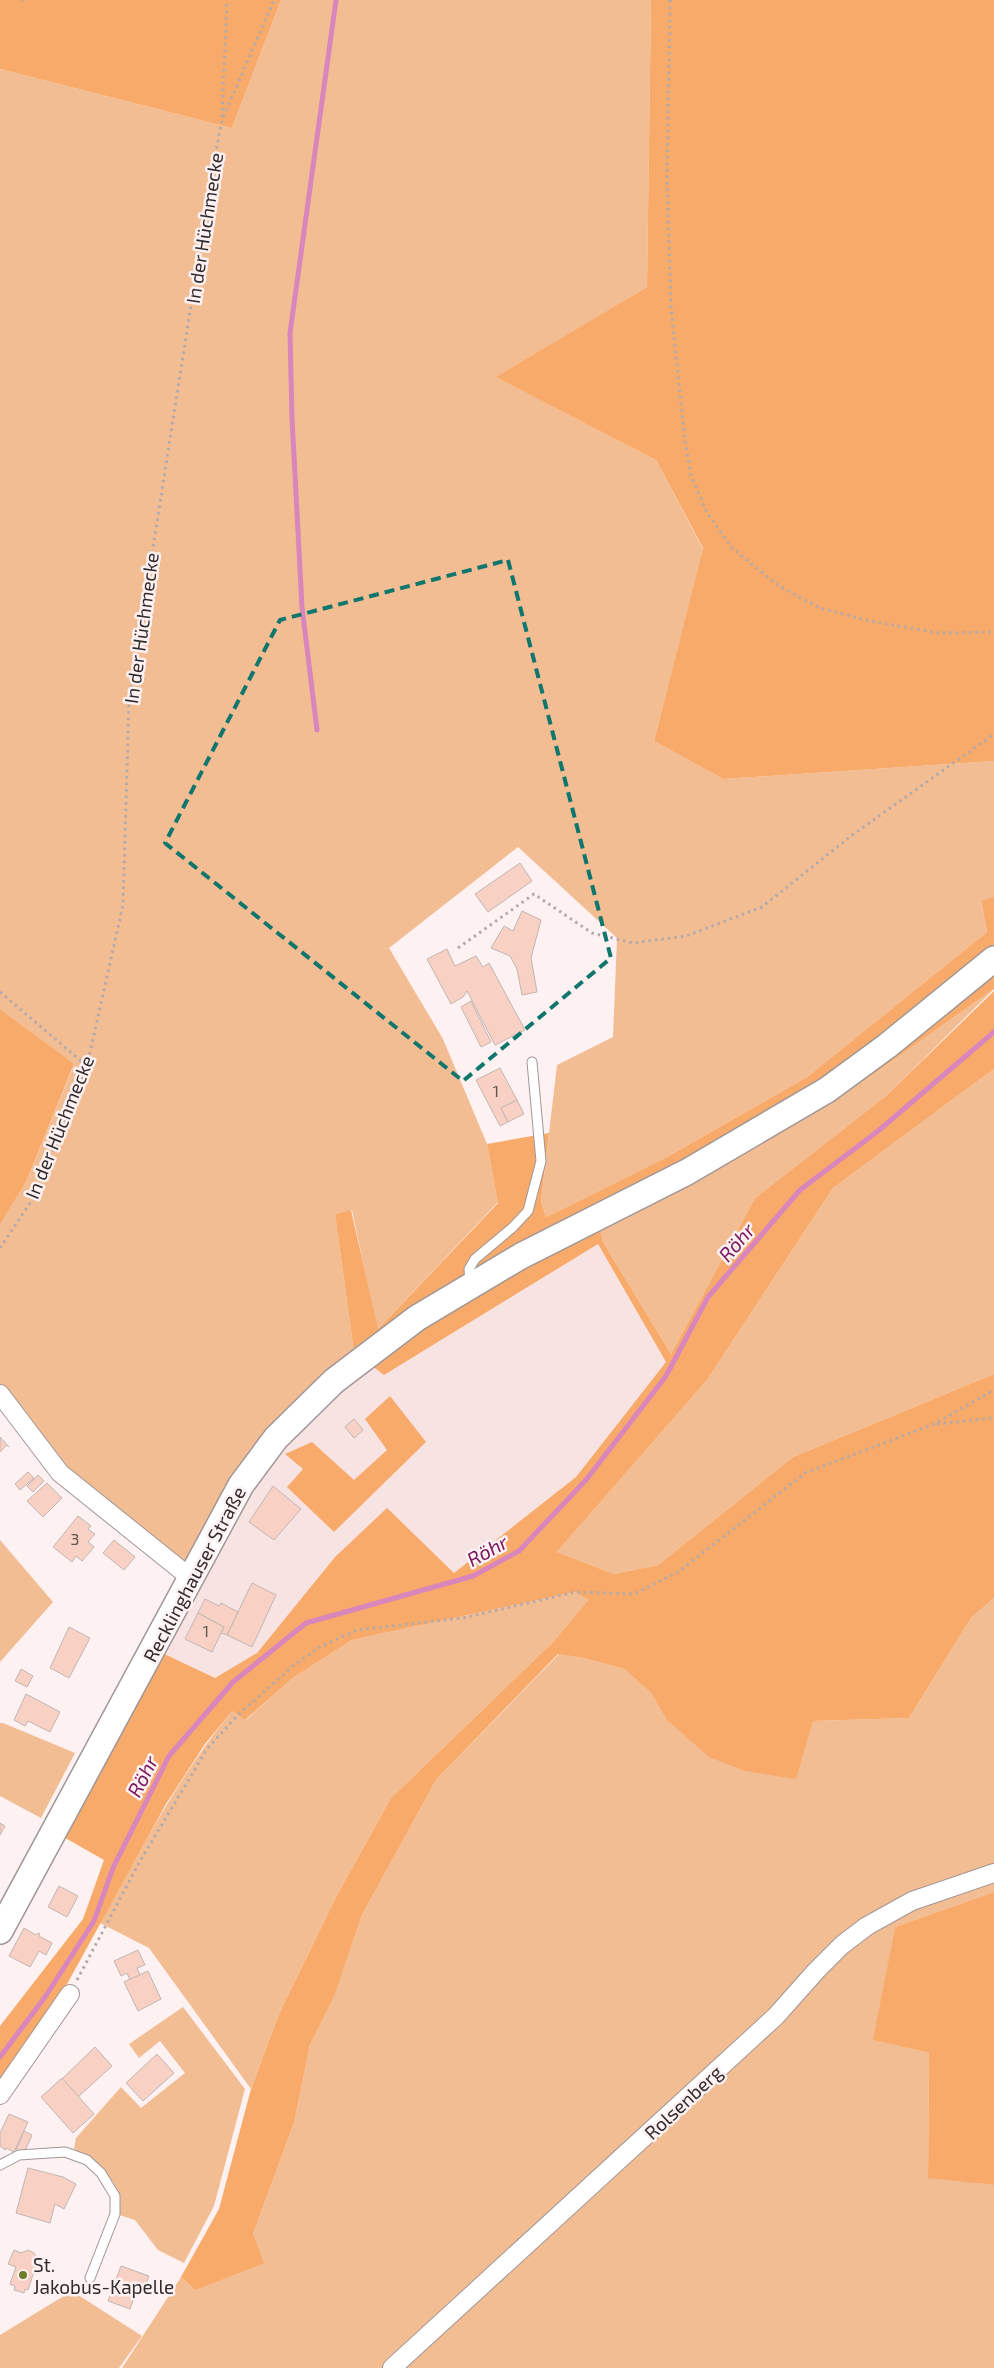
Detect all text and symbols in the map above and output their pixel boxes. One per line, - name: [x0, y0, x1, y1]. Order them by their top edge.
- street label: In der Hüchmecke: [181, 151, 227, 305]
- street label: In der Hüchmecke: [119, 551, 163, 705]
- street label: In der Hüchmecke: [20, 1052, 98, 1202]
- house number: 1: [493, 1081, 499, 1100]
- water label: Röhr: [713, 1217, 760, 1266]
- street label: Recklinghauser Straße: [138, 1482, 250, 1666]
- house number: 3: [71, 1529, 79, 1548]
- water label: Röhr: [462, 1529, 513, 1571]
- house number: 1: [203, 1621, 209, 1640]
- water label: Röhr: [122, 1750, 163, 1801]
- street label: Rolsenberg: [639, 2060, 727, 2144]
- place label: St. Jakobus-Kapelle: [33, 2253, 174, 2298]
- marker: St. Jakobus-Kapelle: [17, 2269, 29, 2281]

